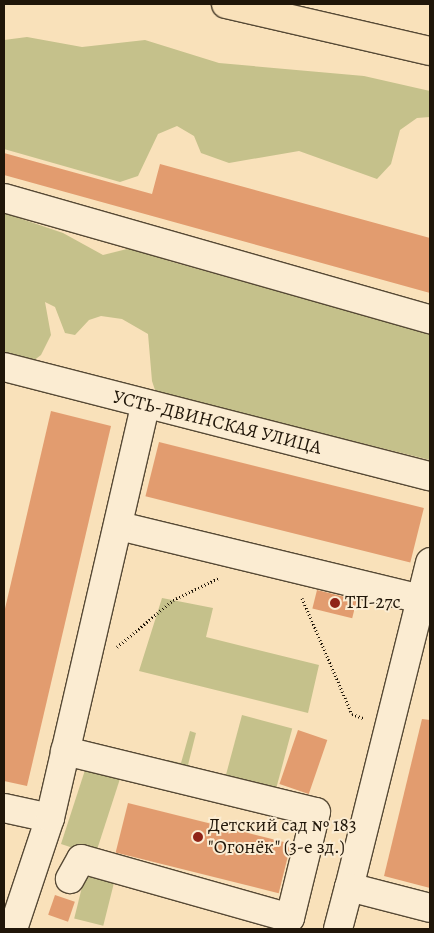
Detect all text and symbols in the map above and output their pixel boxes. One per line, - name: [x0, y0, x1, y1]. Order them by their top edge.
- street label: УСТЬ-ДВИНСКАЯ УЛИЦА: [110, 386, 324, 460]
- place label: ТП-27c: [345, 592, 401, 614]
- marker: ТП-27c: [329, 597, 341, 609]
- place label: Детский сад № 183 "Огонёк" (3-е зд.): [208, 815, 357, 859]
- marker: Детский сад № 183 "Огонёк" (3-е зд.): [192, 831, 204, 843]

